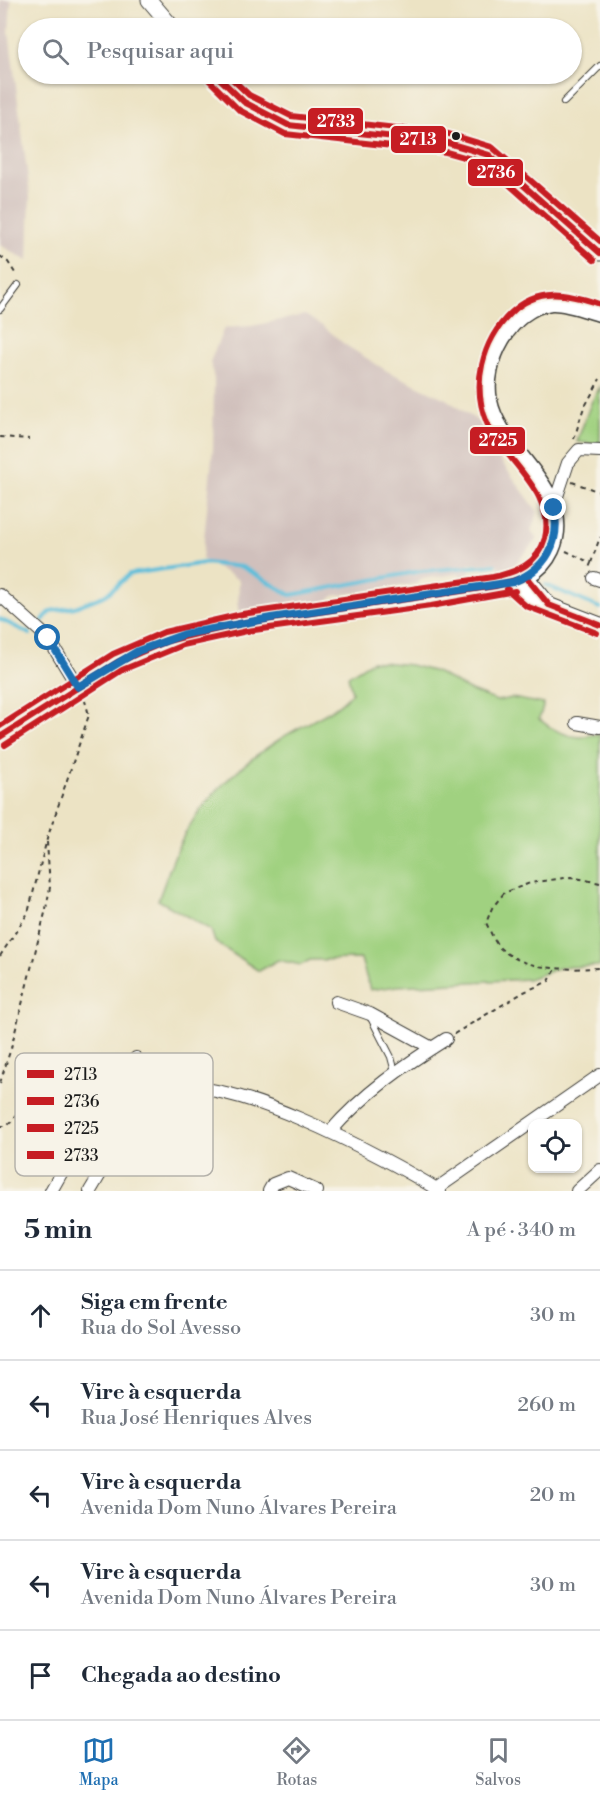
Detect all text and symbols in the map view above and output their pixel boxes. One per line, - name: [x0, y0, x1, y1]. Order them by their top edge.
- search box: [18, 18, 582, 84]
- icon: search: [39, 35, 72, 68]
- text: Pesquisar aqui: [87, 38, 234, 65]
- line badge: 2733: [307, 107, 364, 135]
- text: 2733: [317, 112, 356, 132]
- line badge: 2713: [390, 125, 447, 154]
- text: 2713: [399, 130, 437, 150]
- unlabelled marker: [450, 130, 462, 142]
- line badge: 2736: [467, 158, 524, 187]
- text: 2736: [477, 163, 515, 183]
- line badge: 2725: [469, 426, 526, 455]
- text: 2725: [479, 431, 518, 451]
- route end: [540, 494, 566, 520]
- route start: [34, 624, 60, 650]
- legend: [15, 1053, 213, 1176]
- text: 2713: [64, 1065, 98, 1085]
- text: 2736: [64, 1092, 100, 1112]
- text: 2725: [64, 1119, 99, 1139]
- map controls: [528, 1119, 582, 1173]
- button: locate: [528, 1119, 582, 1173]
- text: 2733: [64, 1146, 99, 1166]
- text: 5 min: [24, 1214, 92, 1246]
- text: A pé · 340 m: [467, 1218, 576, 1243]
- text: Siga em frente: [81, 1289, 228, 1316]
- icon: ahead: [24, 1299, 57, 1332]
- text: 30 m: [530, 1303, 576, 1328]
- text: Rua do Sol Avesso: [81, 1316, 241, 1341]
- text: Vire à esquerda: [81, 1379, 241, 1406]
- icon: left: [24, 1389, 57, 1422]
- text: 260 m: [518, 1393, 576, 1418]
- text: Rua José Henriques Alves: [81, 1406, 312, 1431]
- text: Vire à esquerda: [81, 1469, 241, 1496]
- icon: left: [24, 1479, 57, 1512]
- text: 20 m: [530, 1483, 576, 1508]
- text: Avenida Dom Nuno Álvares Pereira: [81, 1496, 397, 1521]
- text: Vire à esquerda: [81, 1559, 241, 1586]
- icon: left: [24, 1569, 57, 1602]
- text: 30 m: [530, 1573, 576, 1598]
- text: Avenida Dom Nuno Álvares Pereira: [81, 1586, 397, 1611]
- icon: arrive: [24, 1659, 57, 1692]
- text: Chegada ao destino: [81, 1662, 281, 1689]
- tab: Mapa: [79, 1734, 119, 1790]
- tab: Rotas: [277, 1734, 317, 1790]
- tab: Salvos: [475, 1734, 521, 1790]

